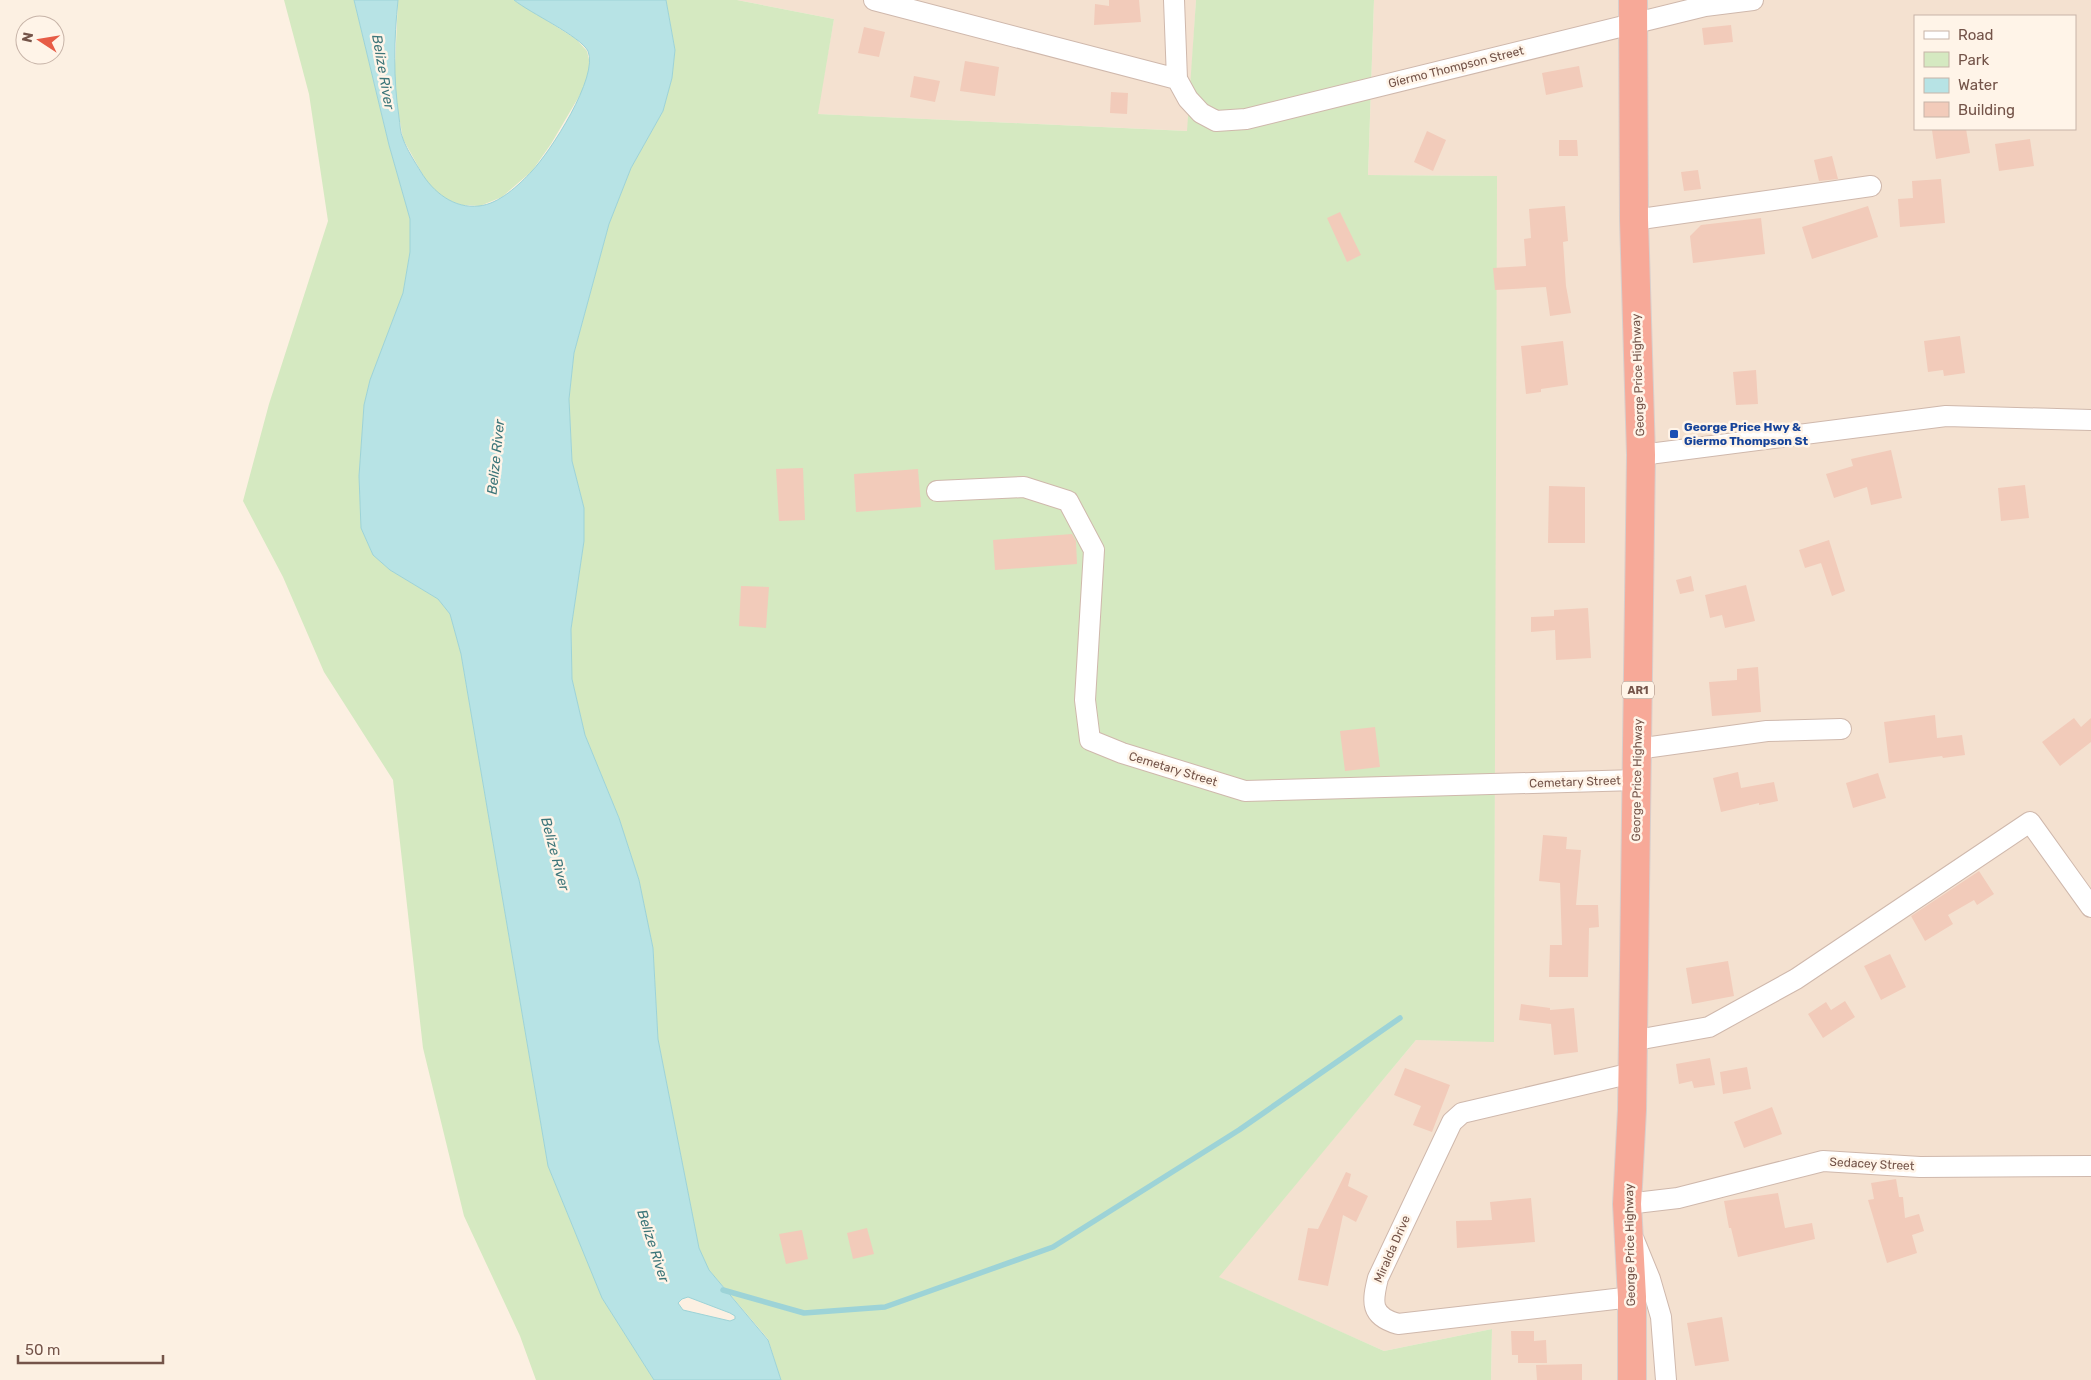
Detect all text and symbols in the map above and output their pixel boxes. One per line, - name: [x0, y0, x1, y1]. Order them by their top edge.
- north arrow: [15, 15, 65, 65]
- legend: [1914, 15, 2076, 130]
- text: Road: [1958, 26, 1994, 44]
- text: N: [18, 31, 37, 44]
- water label: Belize River: [368, 33, 398, 111]
- street label: Gíermo Thompson Street: [1387, 43, 1526, 91]
- text: Park: [1958, 51, 1989, 69]
- text: Water: [1958, 76, 1998, 94]
- text: Building: [1958, 101, 2015, 119]
- street label: George Price Highway: [1629, 313, 1647, 437]
- water label: Belize River: [484, 418, 508, 495]
- place label: George Price Hwy & Giermo Thompson St: [1684, 420, 1809, 448]
- marker: George Price Hwy & Giermo Thompson St: [1668, 428, 1680, 440]
- road number: AR1: [1622, 682, 1654, 698]
- street label: George Price Highway: [1629, 718, 1645, 842]
- street label: Cemetary Street: [1127, 749, 1219, 789]
- street label: Cemetary Street: [1529, 773, 1621, 791]
- water label: Belize River: [537, 815, 573, 893]
- street label: Sedacey Street: [1829, 1155, 1915, 1173]
- street label: George Price Highway: [1622, 1183, 1638, 1307]
- water label: Belize River: [633, 1207, 673, 1285]
- street label: Miralda Drive: [1371, 1213, 1413, 1285]
- scale bar: [18, 1332, 162, 1364]
- text: 50 m: [25, 1341, 60, 1359]

